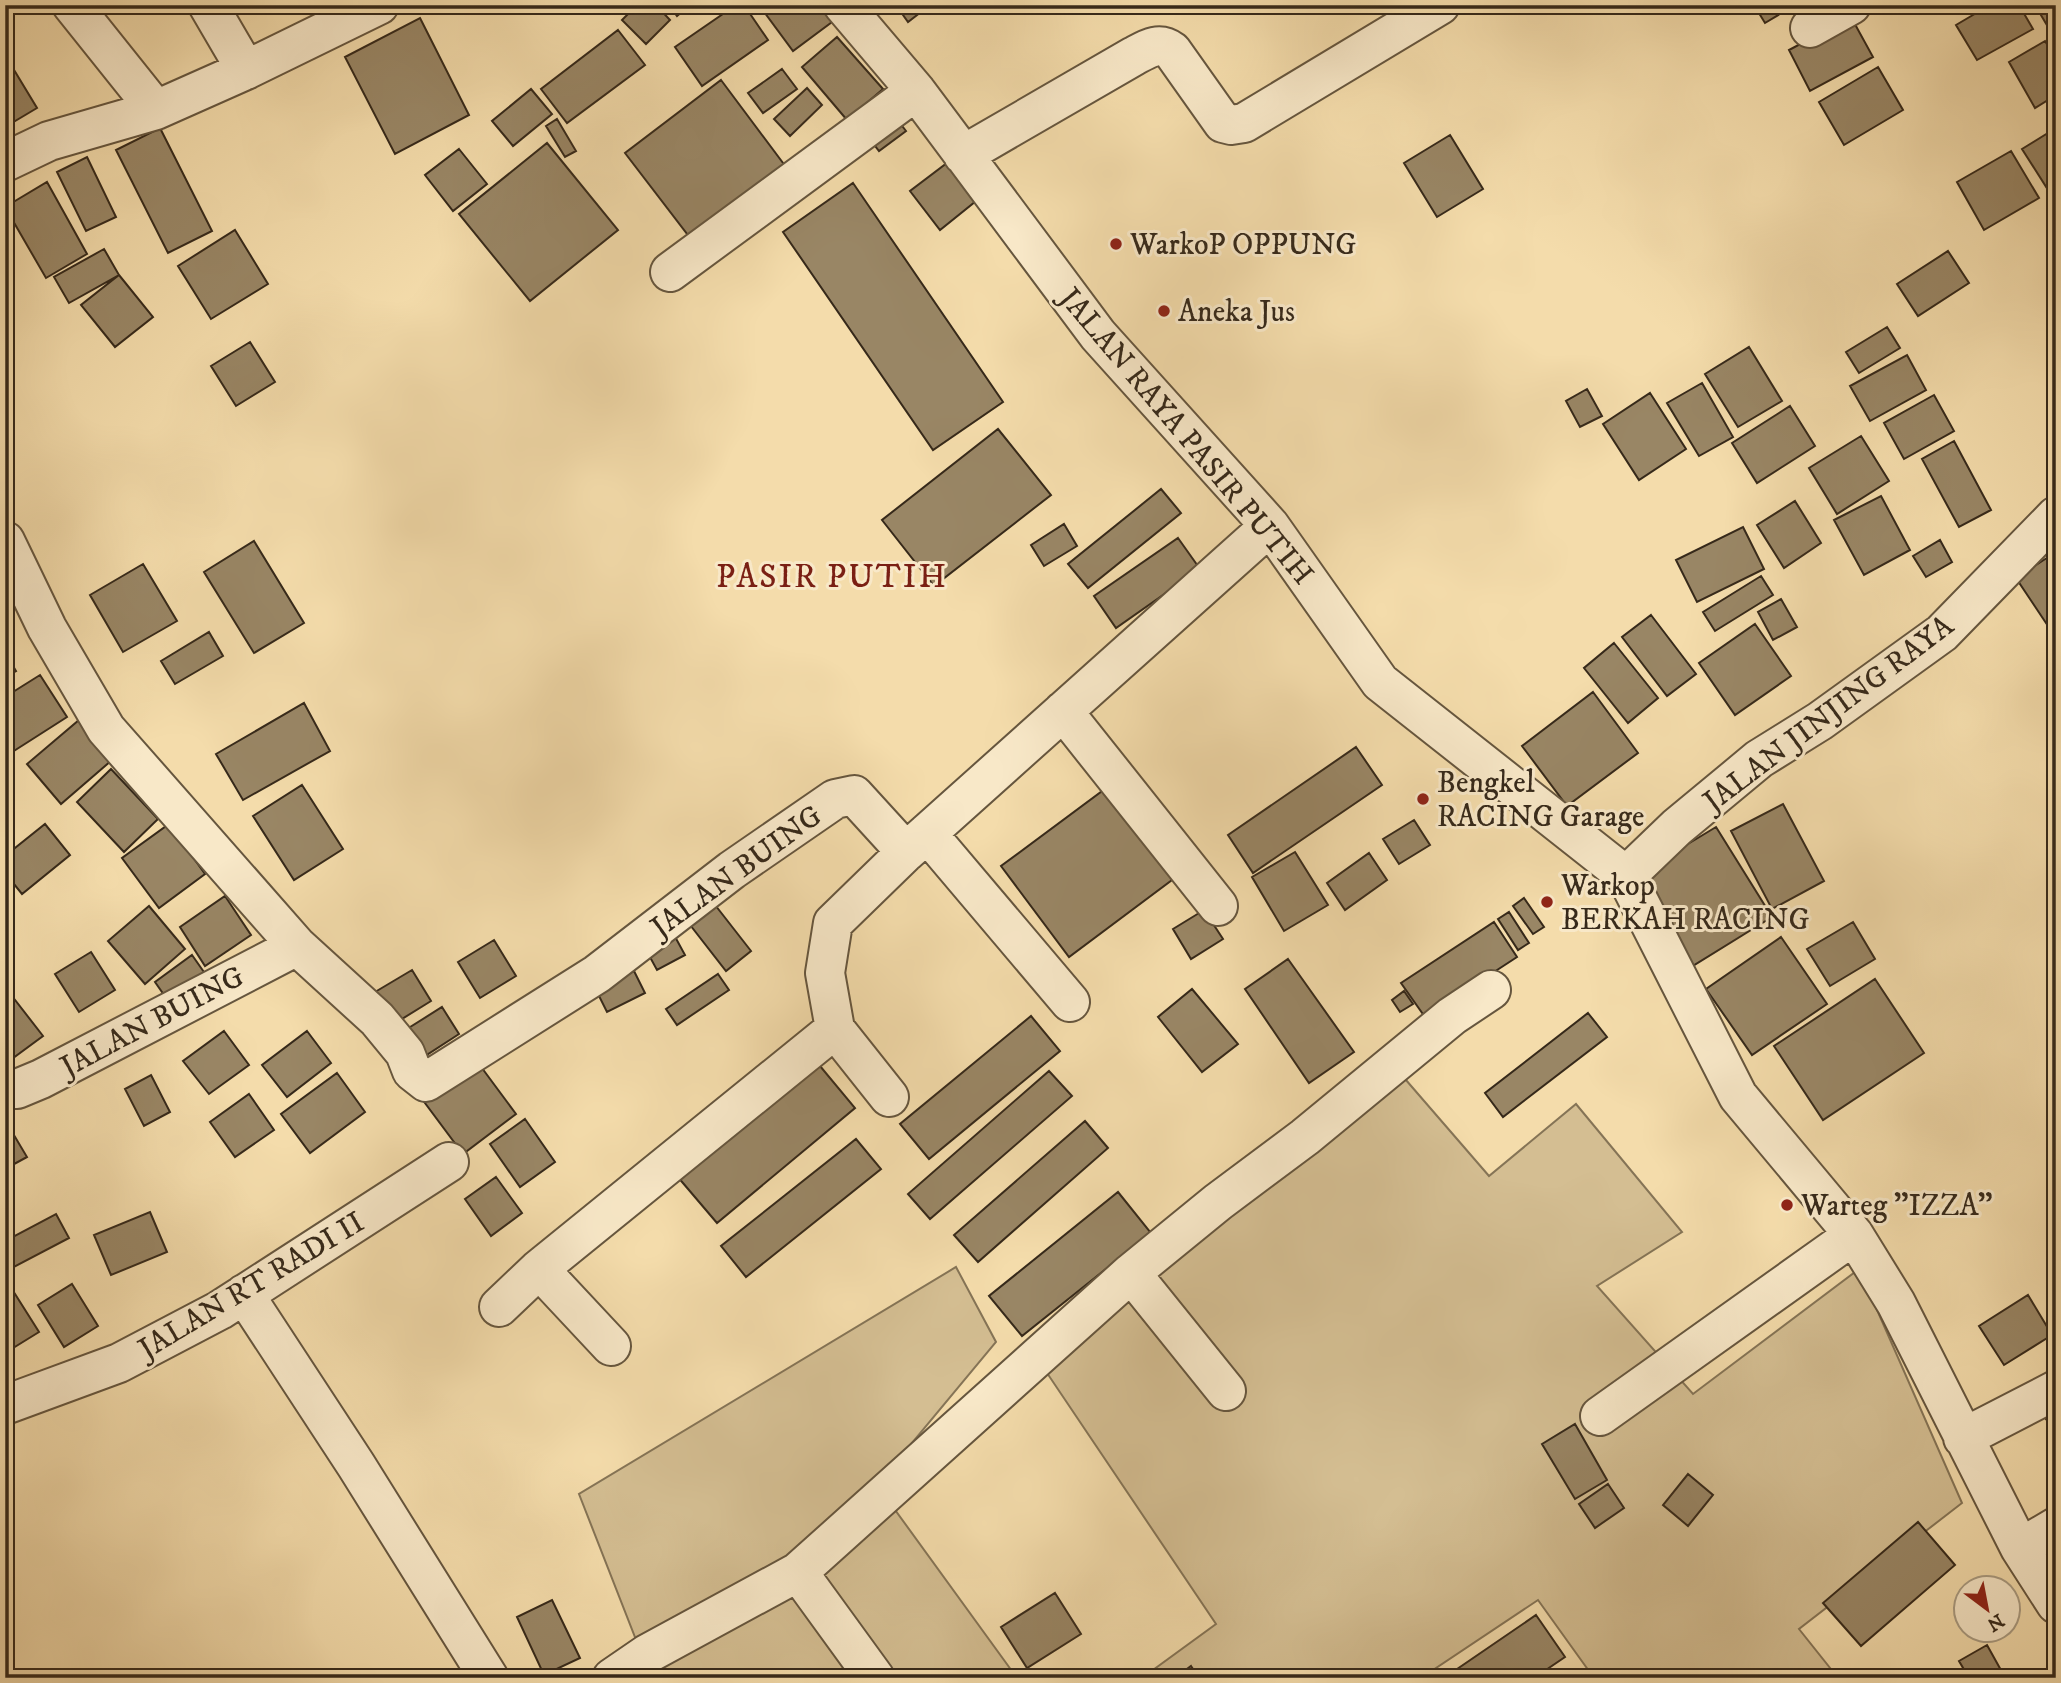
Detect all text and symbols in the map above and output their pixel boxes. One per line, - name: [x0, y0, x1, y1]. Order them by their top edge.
- place label: WarkoP OPPUNG: [1129, 227, 1356, 264]
- marker: WarkoP OPPUNG: [1108, 236, 1124, 252]
- street label: JALAN RAYA PASIR PUTIH: [1049, 279, 1321, 593]
- place label: Aneka Jus: [1178, 294, 1295, 331]
- marker: Aneka Jus: [1156, 303, 1172, 319]
- district label: PASIR PUTIH: [716, 557, 948, 598]
- street label: JALAN JINJING RAYA: [1694, 607, 1962, 822]
- place label: Bengkel RACING Garage: [1437, 765, 1644, 836]
- marker: Bengkel RACING Garage: [1415, 791, 1431, 807]
- street label: JALAN BUING: [642, 798, 830, 948]
- place label: Warkop BERKAH RACING: [1560, 868, 1809, 939]
- marker: Warkop BERKAH RACING: [1539, 894, 1555, 910]
- street label: JALAN BUING: [52, 958, 251, 1088]
- place label: Warteg "IZZA": [1800, 1188, 1993, 1225]
- marker: Warteg "IZZA": [1779, 1197, 1795, 1213]
- street label: JALAN RT RADI II: [130, 1204, 371, 1370]
- north arrow: [1952, 1574, 2022, 1644]
- text: N: [1982, 1608, 2008, 1636]

